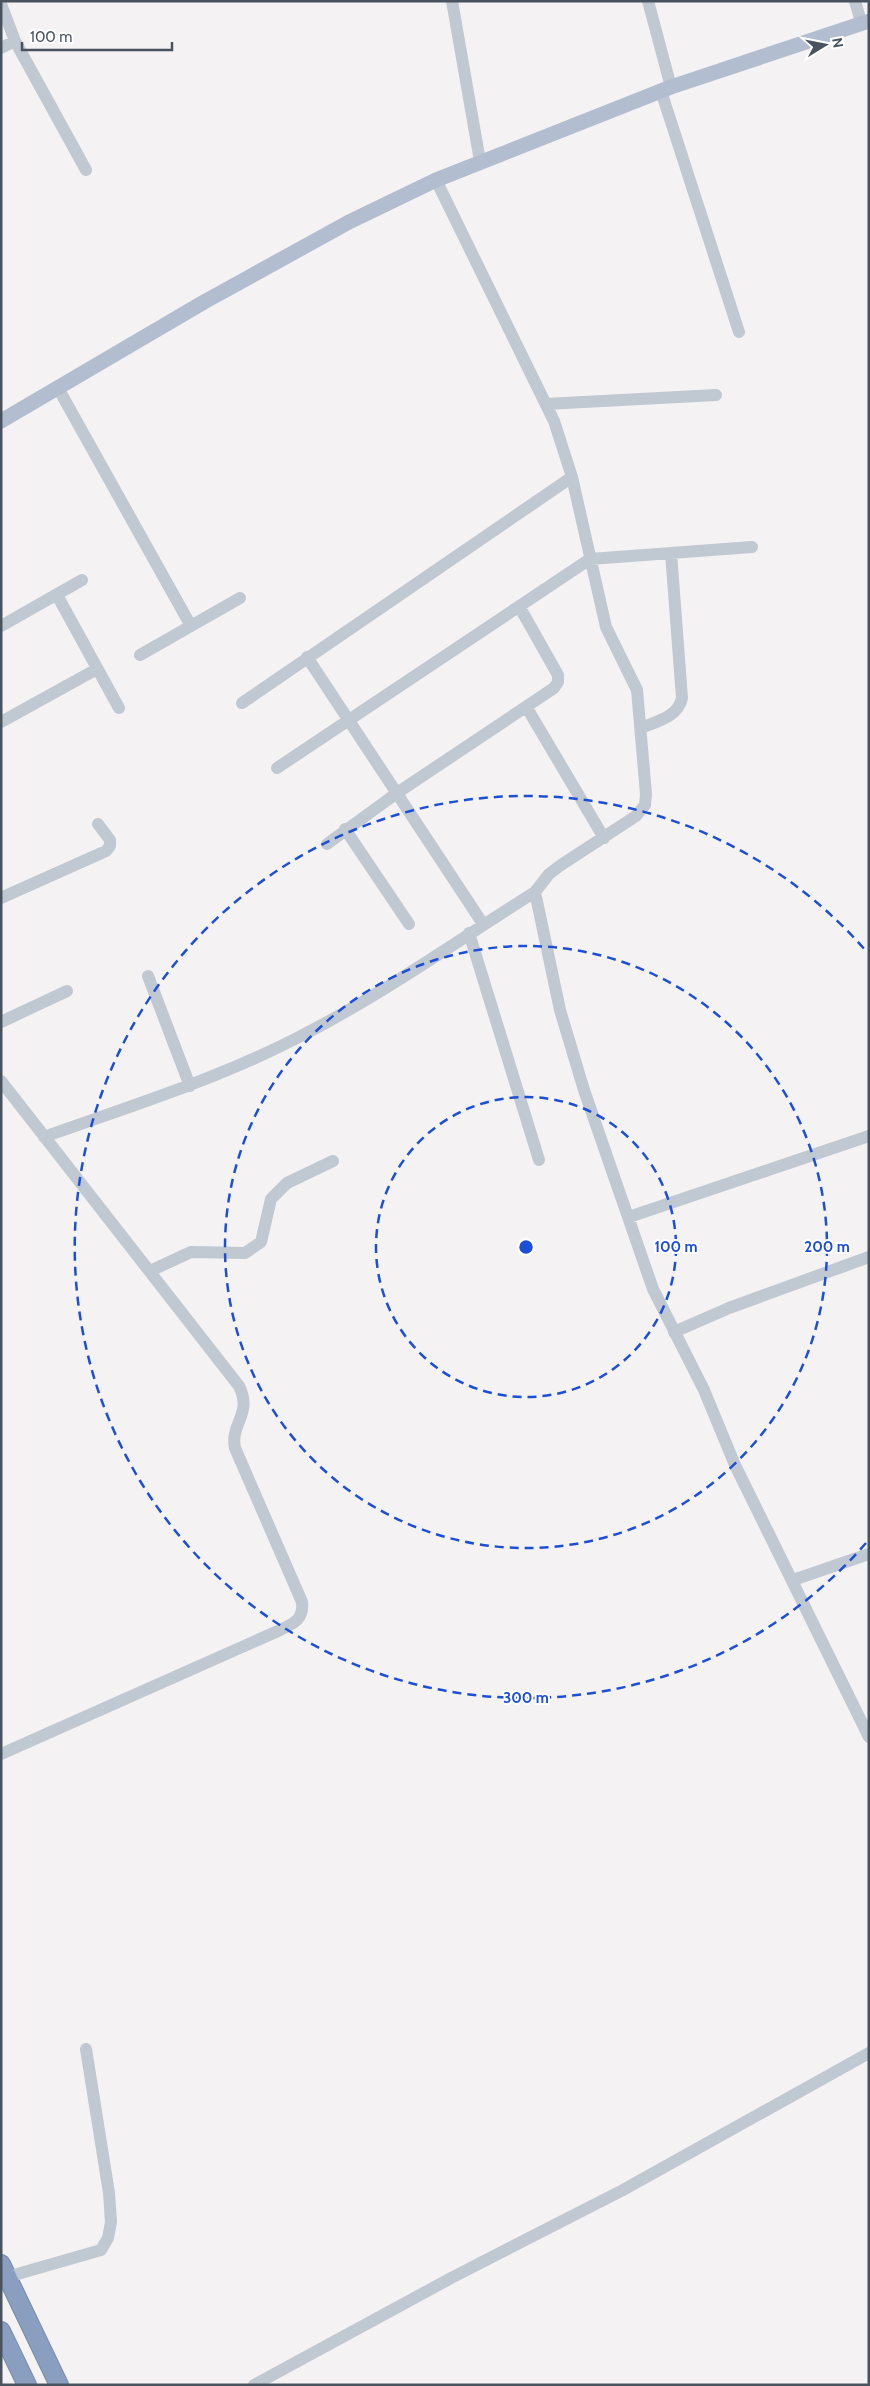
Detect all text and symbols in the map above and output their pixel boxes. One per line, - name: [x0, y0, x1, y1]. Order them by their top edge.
- scale bar: [22, 20, 172, 52]
- north arrow: [800, 20, 850, 70]
- text: 100 m: [30, 28, 72, 46]
- text: N: [828, 36, 848, 49]
- centre of rings: [517, 1238, 535, 1256]
- text: 100 m: [654, 1238, 698, 1256]
- text: 200 m: [804, 1238, 850, 1256]
- text: 300 m: [503, 1689, 549, 1707]

